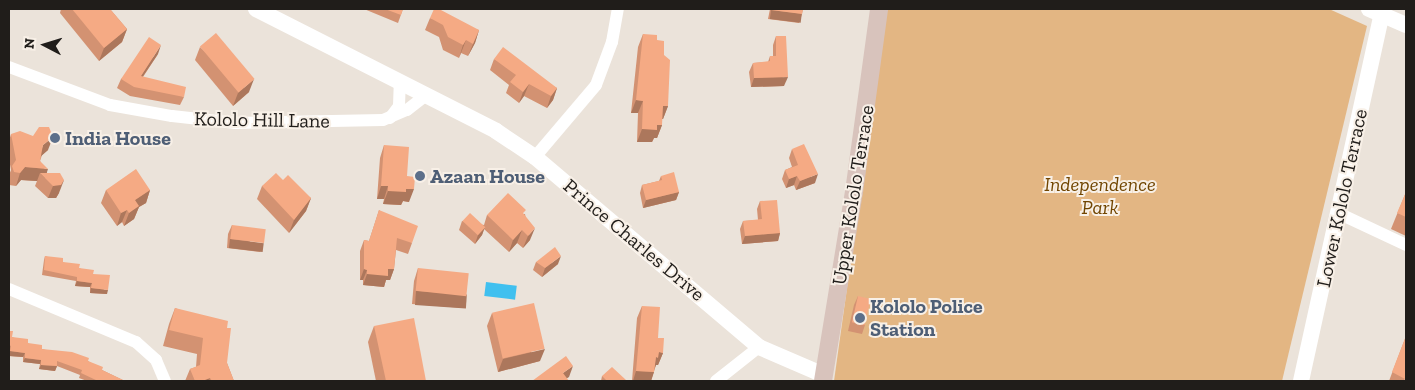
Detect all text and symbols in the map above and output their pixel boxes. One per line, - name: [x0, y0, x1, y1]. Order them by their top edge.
- north arrow: [20, 20, 70, 70]
- text: N: [21, 38, 38, 50]
- street label: Upper Kololo Terrace: [827, 103, 879, 287]
- street label: Lower Kololo Terrace: [1311, 106, 1373, 290]
- street label: Kololo Hill Lane: [194, 107, 330, 133]
- place label: India House: [65, 126, 171, 150]
- marker: India House: [49, 132, 61, 144]
- place label: Azaan House: [430, 164, 545, 188]
- marker: Azaan House: [414, 170, 426, 182]
- park label: Independence Park: [1044, 172, 1156, 219]
- street label: Prince Charles Drive: [558, 174, 710, 306]
- place label: Kololo Police Station: [870, 294, 983, 341]
- marker: Kololo Police Station: [854, 312, 866, 324]

